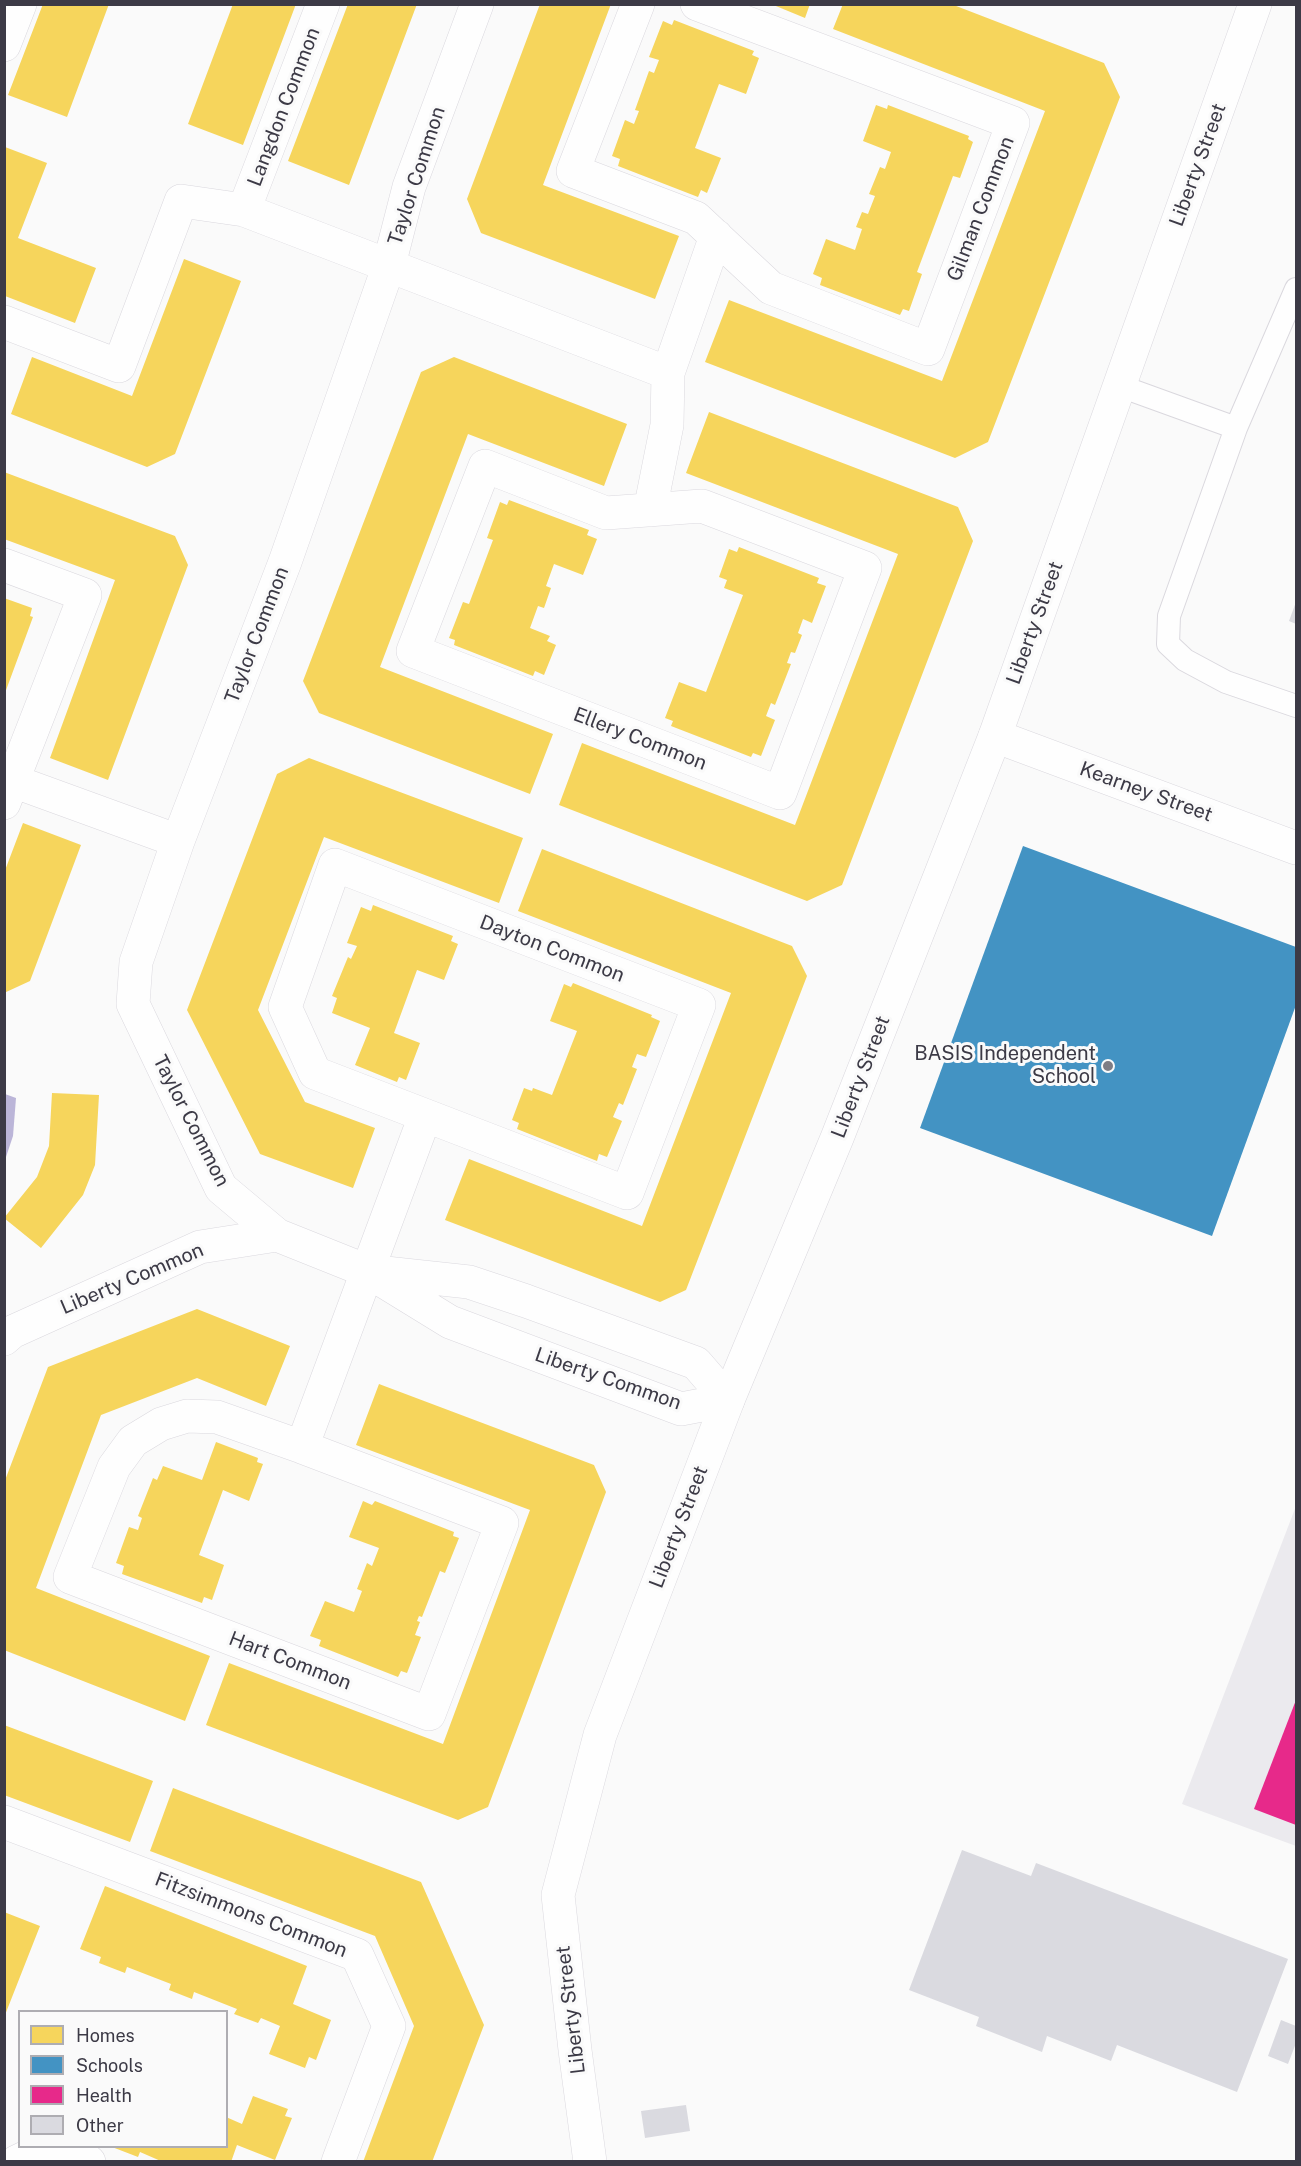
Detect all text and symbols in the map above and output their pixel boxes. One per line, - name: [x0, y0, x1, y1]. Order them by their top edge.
- street label: Langdon Common: [243, 24, 325, 190]
- street label: Liberty Street: [1165, 100, 1231, 230]
- street label: Taylor Common: [383, 104, 451, 248]
- street label: Gilman Common: [942, 133, 1020, 285]
- street label: Liberty Street: [1002, 558, 1068, 688]
- street label: Taylor Common: [220, 563, 294, 707]
- street label: Ellery Common: [570, 703, 710, 775]
- street label: Kearney Street: [1076, 757, 1216, 827]
- street label: Dayton Common: [476, 910, 628, 988]
- street label: Liberty Street: [827, 1012, 895, 1142]
- place label: BASIS Independent School: [914, 1042, 1096, 1089]
- street label: Taylor Common: [148, 1051, 234, 1191]
- marker: BASIS Independent School: [1101, 1059, 1115, 1073]
- street label: Liberty Common: [57, 1238, 207, 1320]
- street label: Liberty Common: [532, 1343, 684, 1415]
- street label: Liberty Street: [645, 1462, 713, 1592]
- street label: Hart Common: [225, 1627, 355, 1695]
- street label: Fitzsimmons Common: [151, 1867, 351, 1963]
- street label: Liberty Street: [551, 1944, 591, 2076]
- legend: [18, 2010, 228, 2148]
- text: Homes: [76, 2025, 135, 2046]
- text: Schools: [76, 2055, 143, 2076]
- text: Health: [76, 2085, 132, 2106]
- text: Other: [76, 2115, 124, 2136]

